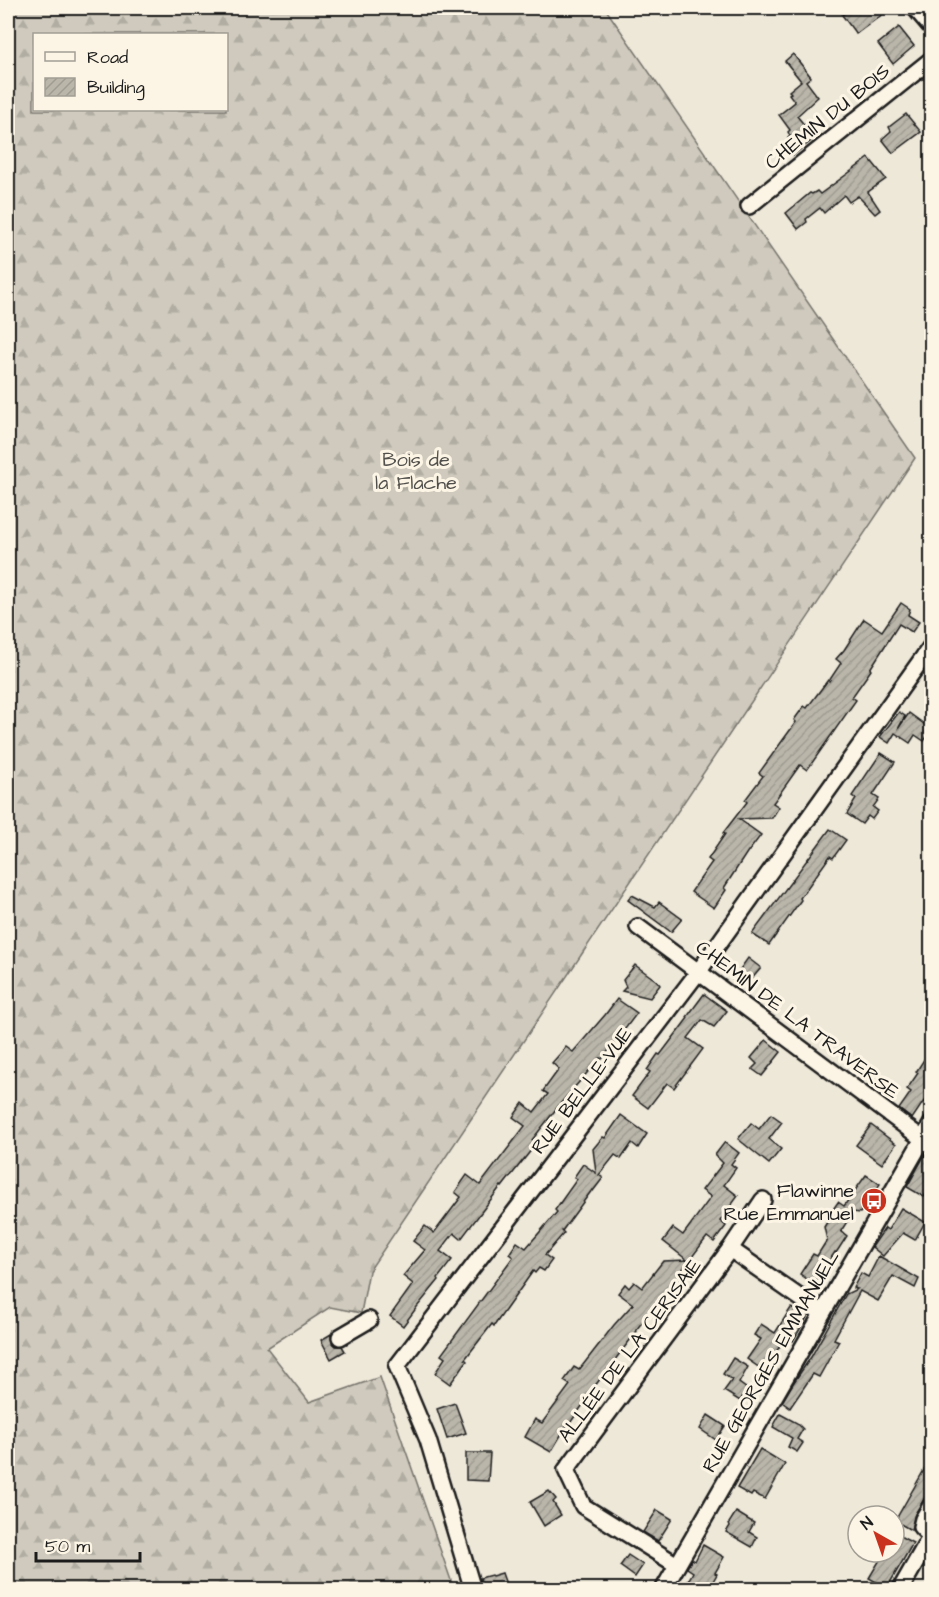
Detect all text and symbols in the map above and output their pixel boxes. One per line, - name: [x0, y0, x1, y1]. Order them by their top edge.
- legend: [33, 33, 228, 111]
- text: Road: [87, 45, 128, 70]
- street label: CHEMIN DU BOIS: [759, 57, 896, 176]
- text: Building: [87, 75, 145, 101]
- park label: Bois de la Flache: [375, 446, 457, 497]
- street label: CHEMIN DE LA TRAVERSE: [690, 934, 905, 1106]
- street label: RUE BELLE-VUE: [525, 1021, 639, 1160]
- place label: Flawinne Rue Emmanuel: [723, 1177, 854, 1228]
- bus stop icon: Flawinne Rue Emmanuel: [859, 1186, 889, 1216]
- street label: RUE GEORGES EMMANUEL: [696, 1245, 846, 1478]
- street label: ALLÉE DE LA CERISAIE: [551, 1253, 708, 1448]
- north arrow: [846, 1504, 906, 1564]
- text: N: [856, 1512, 878, 1535]
- scale bar: [36, 1525, 140, 1563]
- text: 50 m: [45, 1534, 90, 1559]

